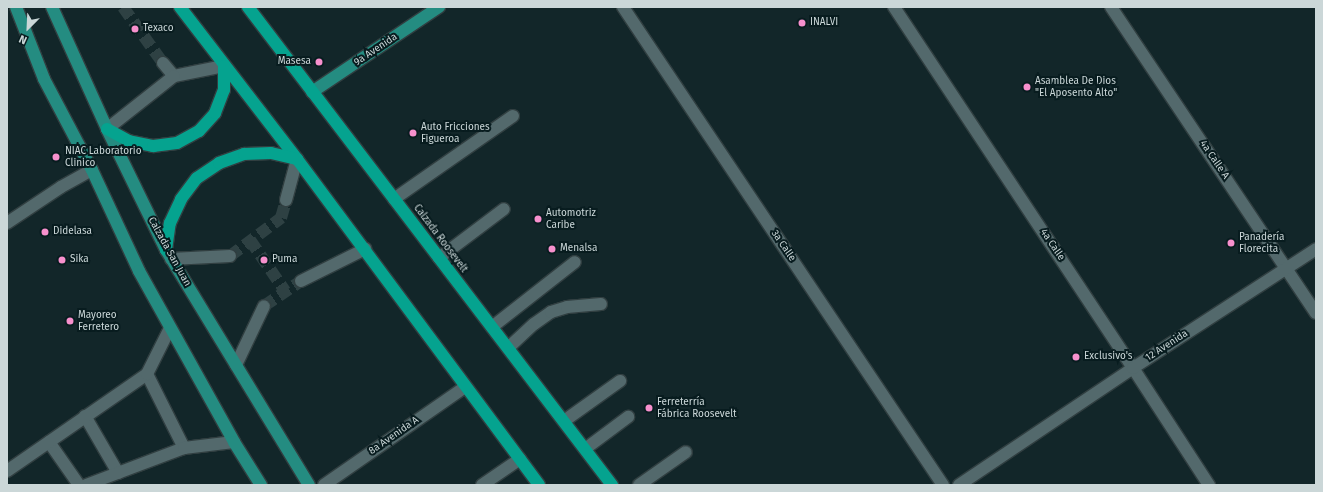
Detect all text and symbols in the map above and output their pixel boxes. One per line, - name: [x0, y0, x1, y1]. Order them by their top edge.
- north arrow: [8, 8, 48, 48]
- place label: INALVI: [810, 17, 838, 29]
- marker: INALVI: [797, 18, 807, 28]
- place label: Texaco: [143, 23, 174, 35]
- marker: Texaco: [130, 24, 140, 34]
- street label: 9a Avenida: [352, 31, 400, 69]
- text: N: [17, 32, 29, 47]
- place label: Masesa: [278, 56, 311, 68]
- marker: Masesa: [314, 57, 324, 67]
- place label: Asamblea De Dios "El Aposento Alto": [1035, 75, 1117, 98]
- marker: Asamblea De Dios "El Aposento Alto": [1022, 82, 1032, 92]
- place label: Auto Fricciones Figueroa: [421, 121, 490, 144]
- marker: Auto Fricciones Figueroa: [408, 128, 418, 138]
- street label: 4a Calle A: [1197, 138, 1231, 182]
- place label: NIAC Laboratorio Clinico: [65, 145, 142, 168]
- marker: NIAC Laboratorio Clinico: [50, 151, 62, 163]
- street label: Calzada Roosevelt: [410, 203, 470, 275]
- place label: Automotriz Caribe: [546, 207, 596, 230]
- marker: Automotriz Caribe: [533, 214, 543, 224]
- street label: Calzada San Juan: [145, 215, 193, 289]
- place label: Didelasa: [53, 226, 92, 238]
- marker: Didelasa: [40, 227, 50, 237]
- street label: 4a Calle: [1037, 227, 1067, 263]
- street label: 3a Calle: [768, 228, 798, 264]
- place label: Panadería Florecita: [1239, 231, 1285, 254]
- marker: Panadería Florecita: [1226, 238, 1236, 248]
- place label: Menalsa: [560, 243, 597, 255]
- marker: Menalsa: [547, 244, 557, 254]
- place label: Sika: [70, 254, 89, 266]
- place label: Puma: [272, 254, 297, 266]
- marker: Sika: [57, 255, 67, 265]
- marker: Puma: [259, 255, 269, 265]
- place label: Mayoreo Ferretero: [78, 309, 119, 332]
- marker: Mayoreo Ferretero: [65, 316, 75, 326]
- street label: 12 Avenida: [1144, 328, 1190, 364]
- place label: Exclusivo's: [1084, 351, 1133, 363]
- marker: Exclusivo's: [1071, 352, 1081, 362]
- place label: Ferreterría Fábrica Roosevelt: [657, 396, 737, 420]
- marker: Ferreterría Fábrica Roosevelt: [644, 403, 654, 413]
- street label: 8a Avenida A: [367, 414, 421, 458]

